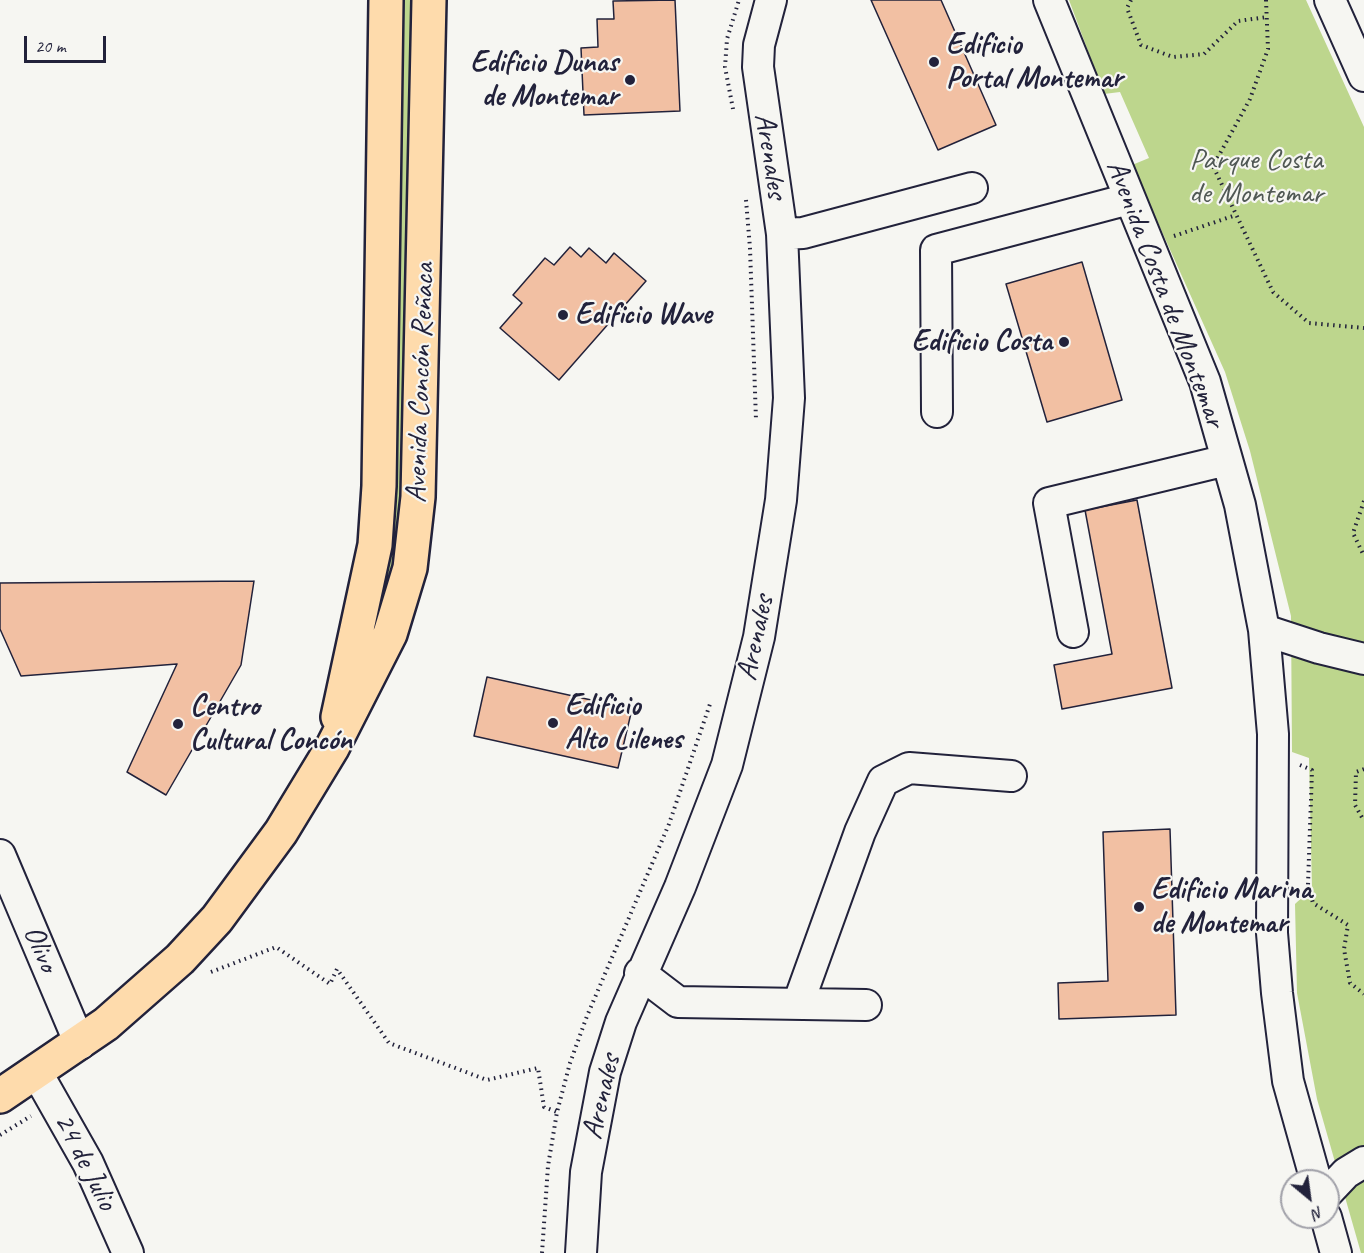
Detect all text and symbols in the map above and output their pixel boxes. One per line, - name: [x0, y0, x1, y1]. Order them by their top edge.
- scale bar: [27, 24, 110, 62]
- place label: Edificio Portal Montemar: [946, 27, 1123, 98]
- text: 20 m: [35, 35, 66, 57]
- place label: Edificio Dunas de Montemar: [470, 45, 618, 116]
- marker: Edificio Portal Montemar: [927, 55, 941, 69]
- marker: Edificio Dunas de Montemar: [623, 73, 637, 87]
- street label: Arenales: [746, 111, 794, 201]
- park label: Parque Costa de Montemar: [1189, 142, 1323, 213]
- street label: Avenida Costa de Montemar: [1097, 155, 1233, 433]
- street label: Avenida Concón Reñaca: [399, 262, 443, 504]
- place label: Edificio Wave: [575, 297, 712, 333]
- marker: Edificio Wave: [556, 308, 570, 322]
- place label: Edificio Costa: [912, 324, 1052, 360]
- marker: Edificio Costa: [1057, 335, 1071, 349]
- street label: Arenales: [729, 592, 783, 684]
- place label: Edificio Alto Lilenes: [565, 688, 682, 758]
- place label: Centro Cultural Concón: [190, 689, 352, 760]
- marker: Edificio Alto Lilenes: [546, 716, 560, 730]
- marker: Centro Cultural Concón: [171, 717, 185, 731]
- place label: Edificio Marina de Montemar: [1151, 872, 1312, 942]
- marker: Edificio Marina de Montemar: [1132, 900, 1146, 914]
- street label: Olivo: [14, 920, 66, 978]
- street label: Arenales: [575, 1051, 629, 1143]
- street label: 24 de Julio: [45, 1107, 125, 1217]
- north arrow: [1280, 1169, 1340, 1229]
- text: N: [1309, 1202, 1327, 1224]

